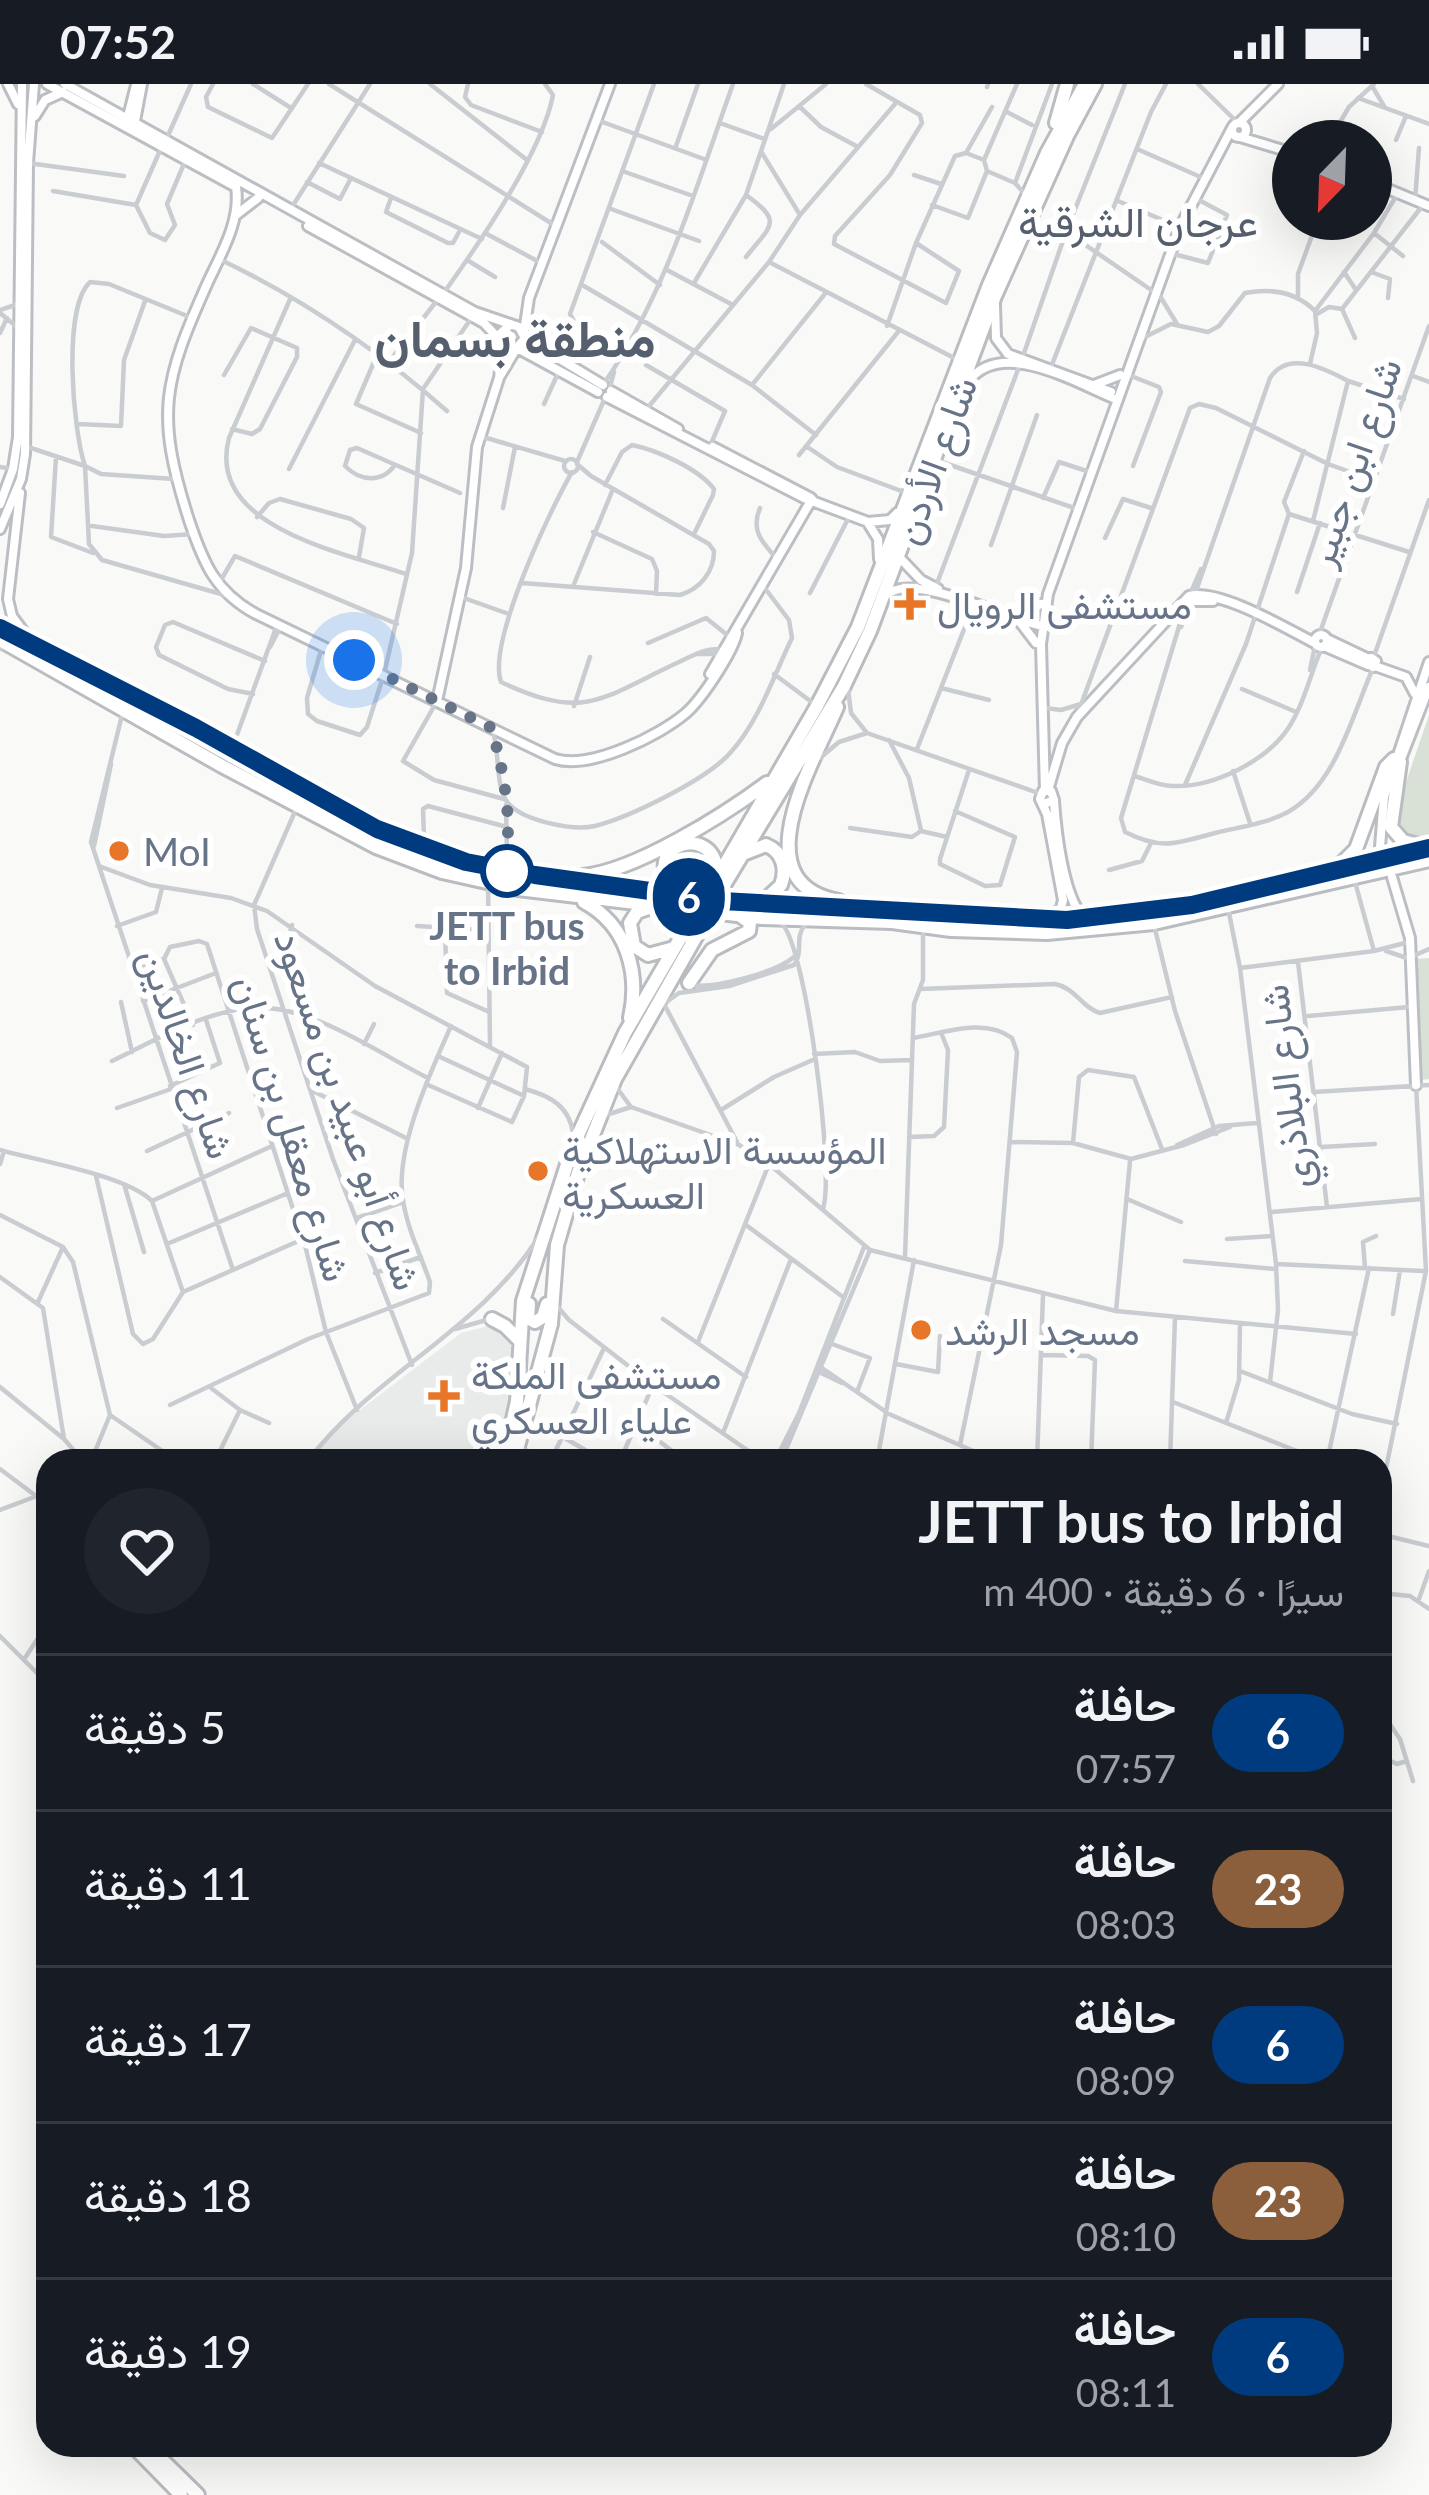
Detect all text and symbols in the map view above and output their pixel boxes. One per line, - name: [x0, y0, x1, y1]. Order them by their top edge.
- text: 07:52: [60, 15, 176, 69]
- north arrow: [1272, 120, 1392, 240]
- map controls: [1272, 120, 1392, 240]
- district label: عرجان الشرقية: [1018, 196, 1258, 249]
- district label: منطقة بسمان: [374, 307, 656, 369]
- street label: شارع ابن جبير: [1296, 352, 1415, 575]
- street label: شارع الأردن: [882, 370, 990, 552]
- place label: مستشفى الرويال: [937, 581, 1192, 630]
- marker: مستشفى الرويال: [894, 588, 926, 620]
- your location: [324, 630, 384, 690]
- place label: MoI: [143, 828, 211, 874]
- marker: MoI: [106, 838, 132, 864]
- marker: JETT bus to Irbid: [482, 846, 532, 896]
- line badge: 6: [650, 858, 728, 936]
- text: 6: [677, 872, 701, 922]
- place label: JETT bus to Irbid: [429, 902, 585, 993]
- street label: شارع أبو عبيد بن مسعود: [261, 924, 432, 1297]
- street label: شارع الخالدين: [126, 942, 245, 1166]
- street label: شارع معقل بن سنان: [220, 970, 361, 1288]
- street label: شارع البلاذري: [1250, 981, 1330, 1192]
- place label: المؤسسة الاستهلاكية العسكرية: [562, 1126, 886, 1220]
- marker: المؤسسة الاستهلاكية العسكرية: [525, 1158, 551, 1184]
- place label: مسجد الرشد: [945, 1307, 1140, 1356]
- marker: مسجد الرشد: [908, 1317, 934, 1343]
- place label: مستشفى الملكة علياء العسكري: [471, 1351, 722, 1452]
- marker: مستشفى الملكة علياء العسكري: [428, 1380, 460, 1412]
- text: JETT bus to Irbid: [918, 1487, 1344, 1555]
- button: heart: [84, 1488, 210, 1614]
- text: سيرًا · 6 دقيقة · 400 m: [983, 1568, 1344, 1614]
- text: حافلة: [1074, 1677, 1176, 1731]
- text: 5 دقيقة: [84, 1700, 226, 1754]
- text: 6: [1266, 1708, 1290, 1758]
- text: 07:57: [1076, 1745, 1176, 1791]
- text: حافلة: [1074, 1833, 1176, 1887]
- text: 11 دقيقة: [84, 1856, 252, 1910]
- text: 23: [1254, 1864, 1302, 1914]
- text: 08:03: [1076, 1901, 1176, 1947]
- text: حافلة: [1074, 1989, 1176, 2043]
- text: 17 دقيقة: [84, 2012, 252, 2066]
- text: 6: [1266, 2020, 1290, 2070]
- text: 08:09: [1076, 2057, 1176, 2103]
- text: حافلة: [1074, 2145, 1176, 2199]
- text: 18 دقيقة: [84, 2168, 252, 2222]
- text: 23: [1254, 2176, 1302, 2226]
- text: 08:10: [1076, 2213, 1176, 2259]
- text: حافلة: [1074, 2301, 1176, 2355]
- text: 19 دقيقة: [84, 2324, 252, 2378]
- text: 6: [1266, 2332, 1290, 2382]
- text: 08:11: [1076, 2369, 1176, 2415]

